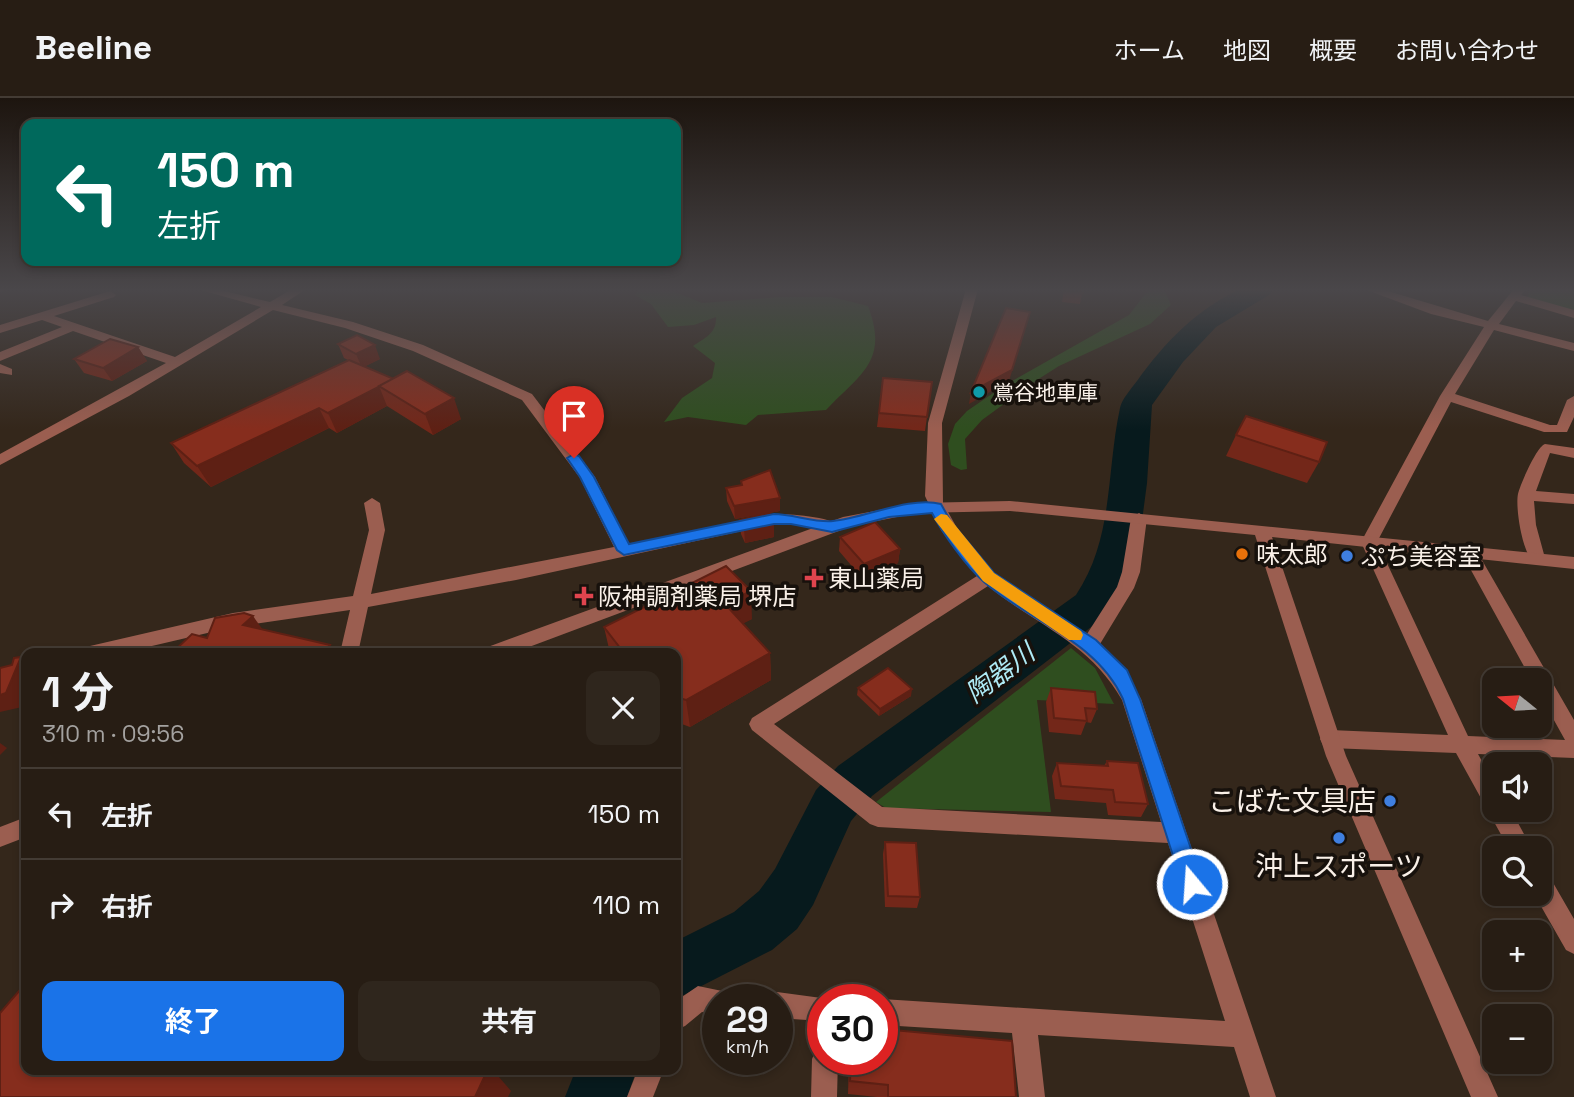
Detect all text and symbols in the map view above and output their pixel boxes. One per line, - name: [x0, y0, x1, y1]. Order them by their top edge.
- text: Beeline: [35, 27, 152, 69]
- text: ホーム: [1114, 35, 1185, 66]
- text: 地図: [1223, 35, 1271, 66]
- text: 概要: [1309, 35, 1357, 66]
- text: お問い合わせ: [1395, 35, 1539, 66]
- text: 150 m: [157, 139, 295, 201]
- icon: left: [42, 147, 133, 238]
- text: 左折: [157, 206, 221, 246]
- place label: 鴬谷地車庫: [993, 379, 1098, 406]
- marker: 鴬谷地車庫: [971, 384, 987, 400]
- pin: [544, 386, 604, 458]
- icon: arrive: [555, 397, 593, 435]
- place label: 味太郎: [1256, 539, 1328, 570]
- place label: ぷち美容室: [1361, 541, 1481, 572]
- marker: 味太郎: [1234, 546, 1250, 562]
- marker: ぷち美容室: [1339, 548, 1355, 564]
- place label: 東山薬局: [828, 563, 924, 594]
- marker: 東山薬局: [806, 570, 822, 586]
- place label: 阪神調剤薬局 堺店: [598, 581, 796, 612]
- marker: 阪神調剤薬局 堺店: [576, 588, 592, 604]
- water label: 陶器川: [959, 634, 1044, 710]
- text: 1 分: [42, 666, 114, 719]
- north arrow: [1482, 668, 1552, 738]
- map controls: [1482, 668, 1552, 1074]
- button: close: [586, 671, 660, 745]
- text: 310 m · 09:56: [42, 719, 184, 749]
- button: sound: [1482, 752, 1552, 822]
- place label: こばた文具店: [1208, 783, 1376, 819]
- marker: こばた文具店: [1382, 793, 1398, 809]
- icon: left: [42, 795, 80, 833]
- text: 150 m: [588, 797, 660, 831]
- text: 左折: [101, 799, 153, 833]
- marker: 沖上スポーツ: [1331, 830, 1347, 846]
- button: search: [1482, 836, 1552, 906]
- position arrow: [1155, 847, 1229, 921]
- place label: 沖上スポーツ: [1255, 848, 1423, 884]
- icon: right: [42, 886, 80, 924]
- text: 110 m: [593, 888, 660, 922]
- text: 右折: [101, 890, 153, 924]
- button: +: [1482, 920, 1552, 990]
- button: 終了: [42, 981, 344, 1061]
- button: 共有: [358, 981, 660, 1061]
- speed limit sign: 30: [807, 984, 898, 1075]
- text: 29: [726, 998, 769, 1042]
- button: −: [1482, 1004, 1552, 1074]
- text: km/h: [726, 1035, 769, 1058]

